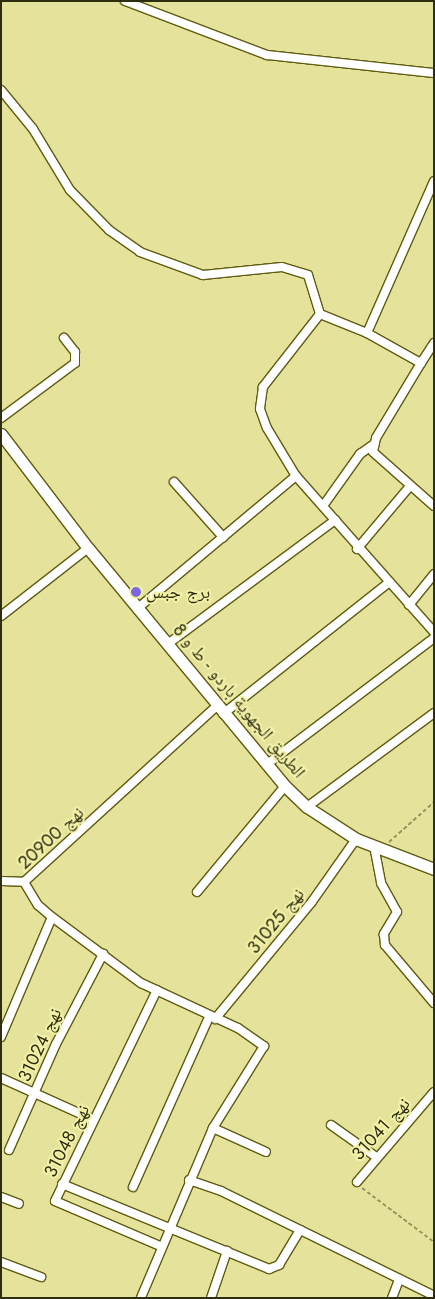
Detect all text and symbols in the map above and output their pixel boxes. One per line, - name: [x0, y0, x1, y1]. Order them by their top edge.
- place label: برج جبس: [146, 581, 210, 603]
- marker: برج جبس: [130, 586, 142, 598]
- street label: الطريق الجهوية باردو - ط و 8: [168, 619, 310, 783]
- street label: نهج 20900: [14, 802, 88, 874]
- street label: نهج 31025: [243, 884, 309, 958]
- street label: نهج 31024: [14, 1005, 66, 1085]
- street label: نهج 31041: [347, 1093, 415, 1165]
- street label: نهج 31048: [40, 1101, 94, 1181]

